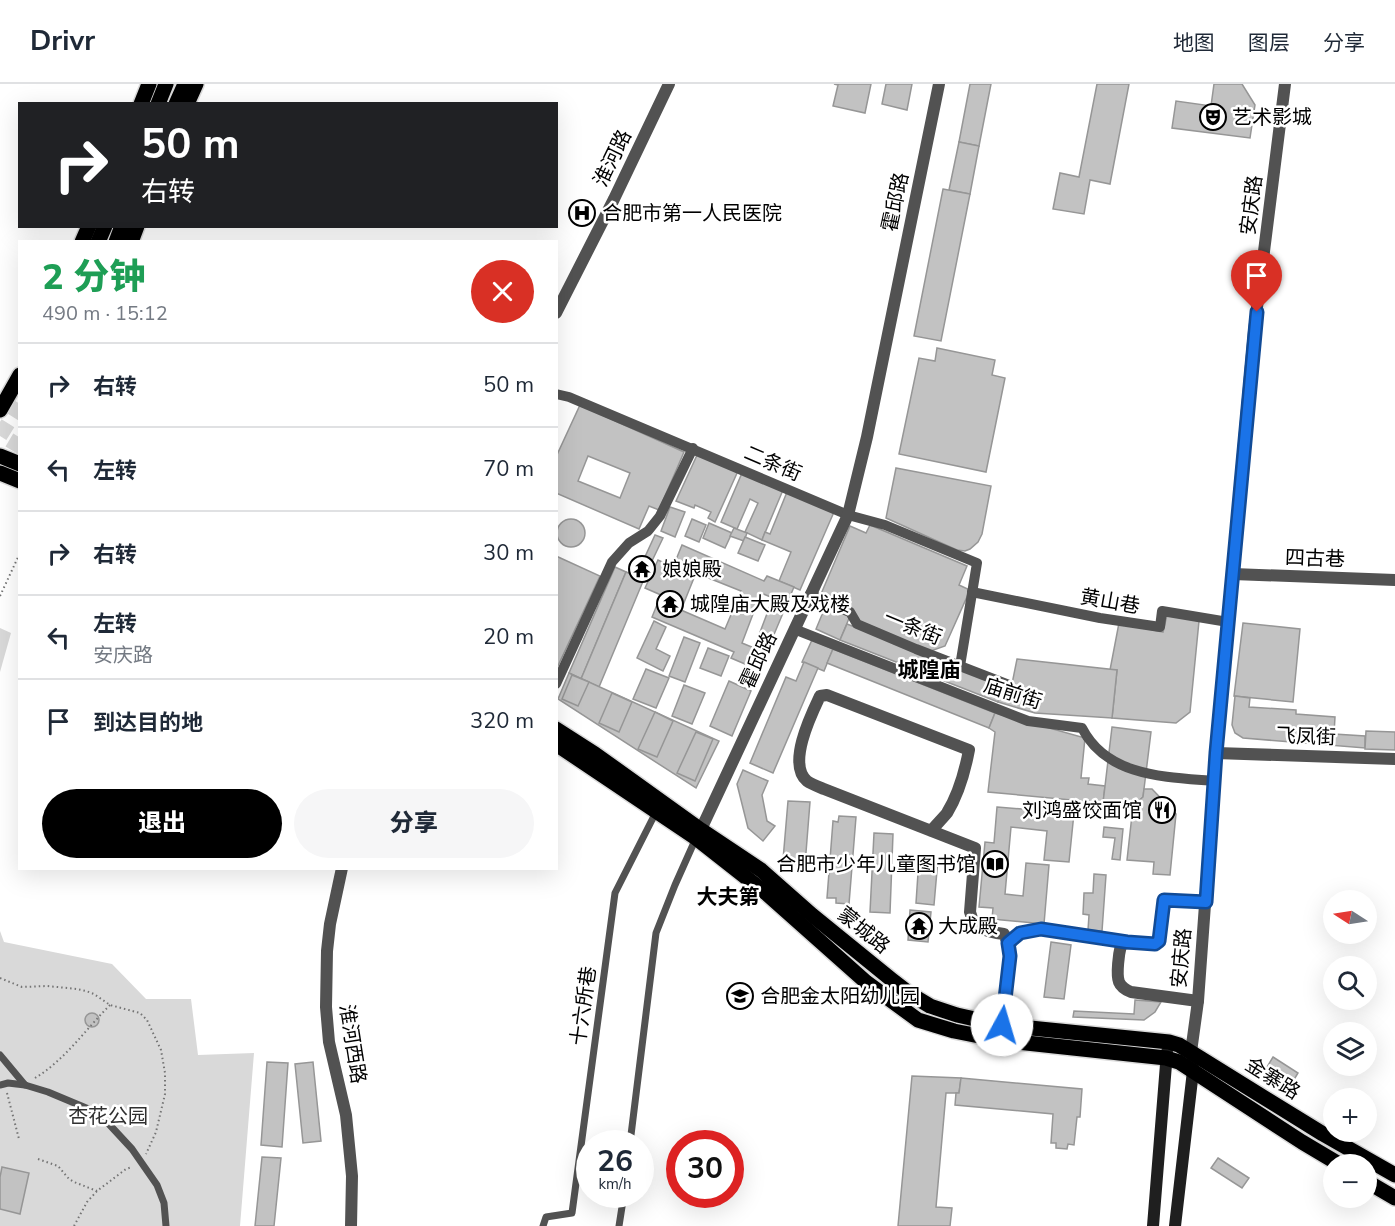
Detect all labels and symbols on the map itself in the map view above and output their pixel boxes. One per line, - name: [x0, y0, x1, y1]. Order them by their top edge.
- theatre icon: 艺术影城: [1198, 102, 1228, 132]
- place label: 艺术影城: [1232, 104, 1312, 131]
- street label: 淮河路: [587, 125, 638, 191]
- street label: 霍邱路: [876, 170, 915, 234]
- street label: 安庆路: [1234, 174, 1269, 236]
- hospital icon: 合肥市第一人民医院: [567, 198, 597, 228]
- place label: 合肥市第一人民医院: [602, 200, 782, 227]
- pin: [1231, 250, 1282, 312]
- street label: 二条街: [740, 439, 806, 488]
- street label: 四古巷: [1285, 544, 1345, 573]
- temple icon: 娘娘殿: [627, 554, 657, 584]
- place label: 娘娘殿: [662, 556, 722, 583]
- street label: 黄山巷: [1078, 583, 1142, 620]
- temple icon: 城隍庙大殿及戏楼: [655, 589, 685, 619]
- place label: 城隍庙大殿及戏楼: [690, 591, 850, 618]
- street label: 一条街: [880, 604, 946, 651]
- street label: 霍邱路: [734, 627, 783, 693]
- district label: 城隍庙: [898, 656, 961, 684]
- street label: 庙前街: [980, 671, 1046, 716]
- street label: 飞凤街: [1276, 722, 1336, 751]
- restaurant icon: 刘鸿盛饺面馆: [1147, 795, 1177, 825]
- place label: 刘鸿盛饺面馆: [1022, 797, 1142, 824]
- library icon: 合肥市少年儿童图书馆: [980, 849, 1010, 879]
- place label: 合肥市少年儿童图书馆: [776, 851, 976, 878]
- district label: 大夫第: [697, 883, 760, 911]
- north arrow: [1323, 890, 1377, 944]
- street label: 蒙城路: [832, 901, 895, 960]
- temple icon: 大成殿: [904, 911, 934, 941]
- place label: 大成殿: [938, 913, 998, 940]
- street label: 安庆路: [1165, 927, 1198, 989]
- street label: 十六所巷: [565, 965, 602, 1048]
- school or university icon: 合肥金太阳幼儿园: [725, 981, 755, 1011]
- place label: 合肥金太阳幼儿园: [760, 983, 920, 1010]
- position arrow: [970, 993, 1034, 1057]
- street label: 淮河西路: [333, 1002, 372, 1086]
- street label: 金寨路: [1240, 1051, 1305, 1106]
- park label: 杏花公园: [68, 1103, 148, 1130]
- speed limit sign: 30: [666, 1130, 744, 1208]

